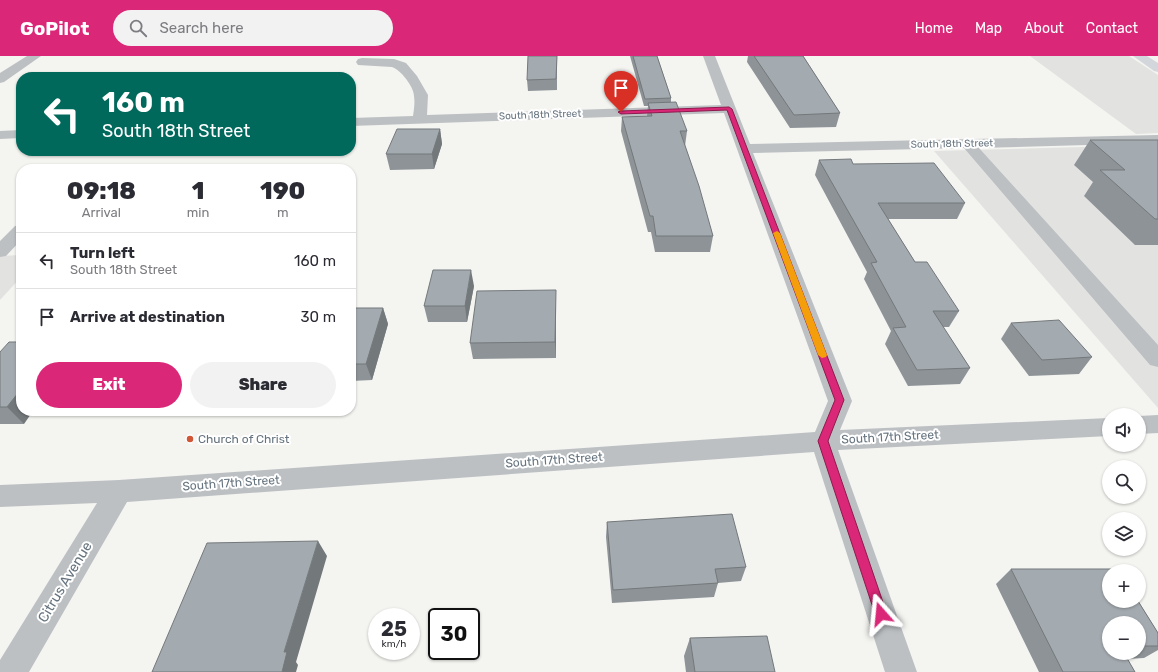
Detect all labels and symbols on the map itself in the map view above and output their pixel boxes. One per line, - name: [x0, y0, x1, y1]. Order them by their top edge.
- pin: [604, 71, 638, 112]
- street label: South 18th Street: [499, 108, 581, 122]
- street label: South 18th Street: [911, 137, 993, 151]
- street label: South 17th Street: [841, 427, 939, 447]
- place label: Church of Christ: [198, 432, 290, 446]
- marker: Church of Christ: [185, 434, 195, 444]
- street label: South 17th Street: [505, 450, 603, 470]
- street label: South 17th Street: [182, 473, 280, 493]
- street label: Citrus Avenue: [34, 538, 96, 625]
- position arrow: [860, 593, 902, 635]
- speed limit sign: 30: [428, 608, 480, 660]

